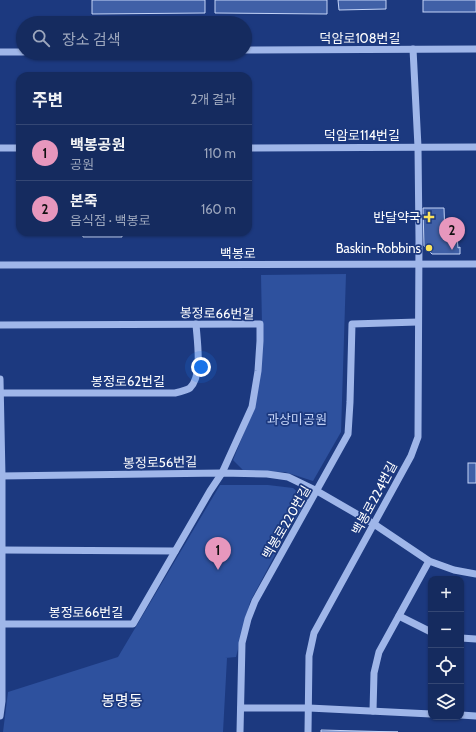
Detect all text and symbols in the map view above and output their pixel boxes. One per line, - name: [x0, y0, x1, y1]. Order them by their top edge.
- search box: [16, 16, 252, 60]
- icon: search: [30, 27, 52, 49]
- street label: 덕암로108번길: [320, 30, 401, 46]
- text: 장소 검색: [62, 31, 121, 49]
- text: 주변: [32, 90, 63, 110]
- text: 2개 결과: [190, 91, 236, 107]
- street label: 덕암로114번길: [324, 127, 400, 143]
- text: 백봉공원: [70, 136, 125, 154]
- text: 1: [43, 145, 47, 161]
- text: 110 m: [204, 145, 236, 161]
- text: 공원: [70, 156, 94, 172]
- text: 본죽: [70, 192, 98, 210]
- text: 2: [42, 201, 48, 217]
- text: 160 m: [201, 201, 236, 217]
- place label: 반달약국: [373, 209, 421, 225]
- text: 음식점 · 백봉로: [70, 212, 151, 228]
- marker: 반달약국: [424, 212, 434, 222]
- pin: 2: [439, 217, 465, 250]
- place label: Baskin-Robbins: [336, 240, 422, 256]
- marker: Baskin-Robbins: [424, 243, 434, 253]
- street label: 백봉로: [220, 245, 256, 261]
- street label: 봉정로66번길: [180, 304, 254, 322]
- your location: [191, 357, 211, 377]
- street label: 봉정로62번길: [91, 373, 165, 389]
- park label: 과상미공원: [267, 411, 327, 427]
- street label: 봉정로56번길: [123, 453, 197, 471]
- street label: 백봉로224번길: [348, 459, 400, 537]
- street label: 백봉로220번길: [258, 482, 314, 562]
- pin: 1: [205, 537, 231, 570]
- map controls: [428, 576, 464, 720]
- button: +: [428, 576, 464, 612]
- street label: 봉정로66번길: [49, 604, 123, 620]
- button: −: [428, 612, 464, 648]
- button: locate: [428, 648, 464, 684]
- button: layers: [428, 684, 464, 720]
- district label: 봉명동: [101, 692, 143, 710]

